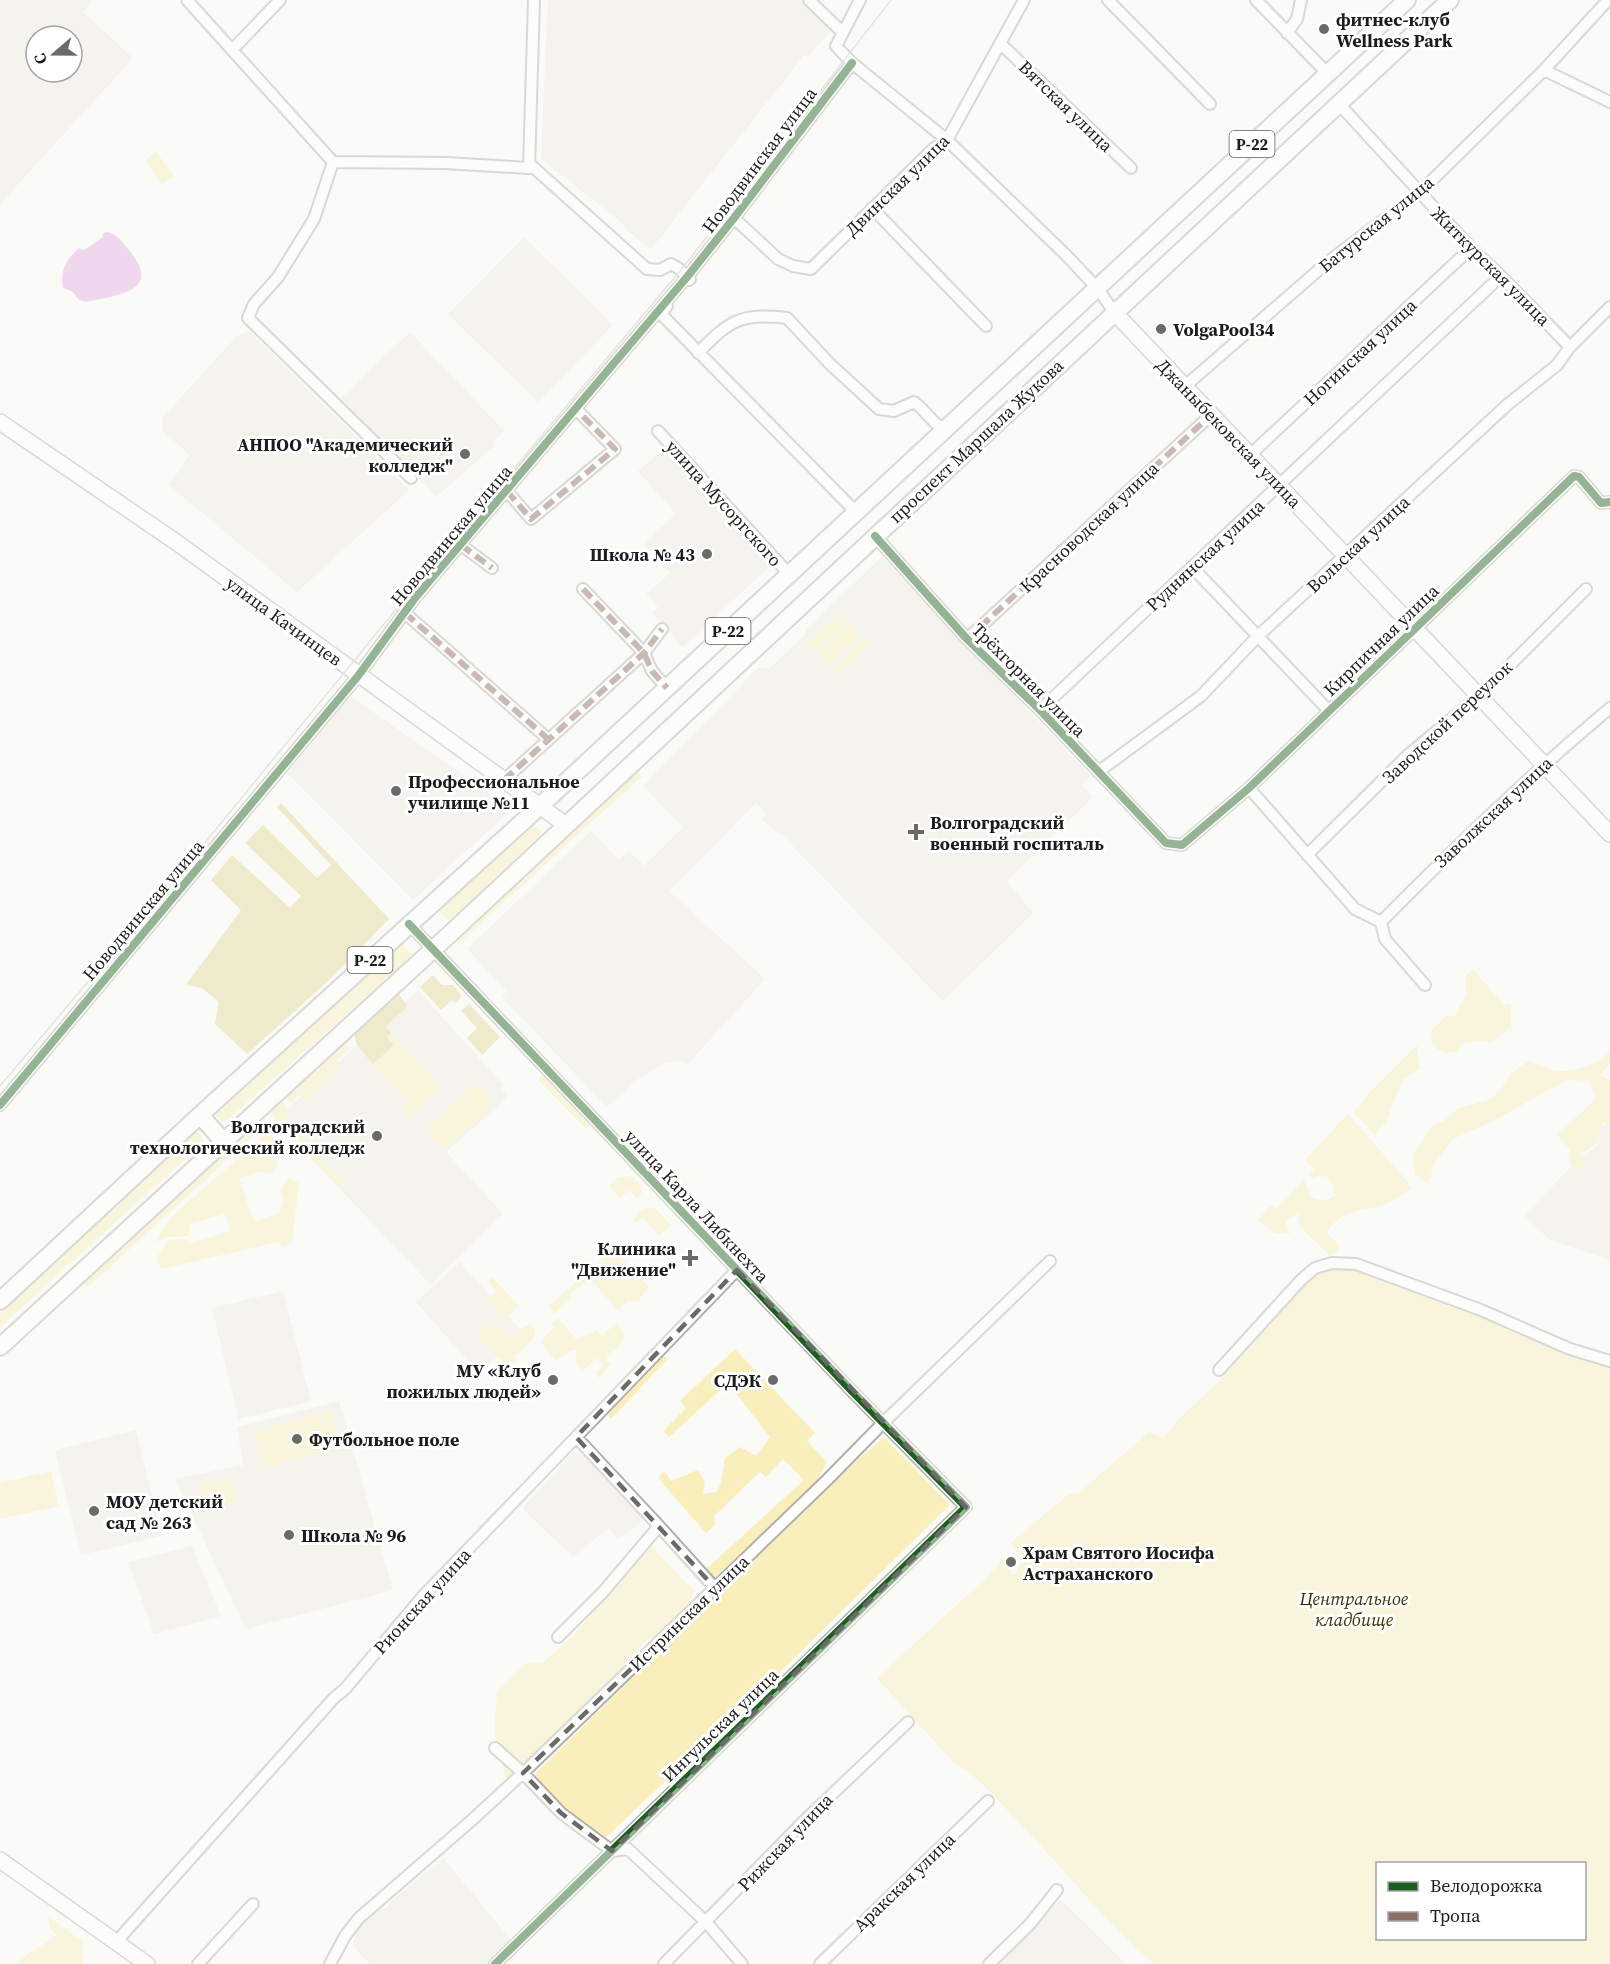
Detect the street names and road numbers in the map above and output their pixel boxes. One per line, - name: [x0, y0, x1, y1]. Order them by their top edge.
- street label: Вятская улица: [1013, 55, 1119, 158]
- street label: Новодвинская улица: [696, 81, 823, 238]
- street label: Двинская улица: [839, 128, 955, 241]
- road number: Р-22: [1230, 131, 1274, 157]
- street label: Батурская улица: [1313, 169, 1439, 278]
- street label: Житкурская улица: [1426, 201, 1557, 332]
- street label: Ногинская улица: [1298, 292, 1423, 411]
- street label: проспект Маршала Жукова: [883, 353, 1069, 529]
- street label: Джаныбековская улица: [1151, 353, 1308, 514]
- street label: улица Мусоргского: [660, 434, 788, 572]
- street label: Красноводская улица: [1014, 455, 1165, 598]
- street label: Новодвинская улица: [385, 459, 518, 611]
- street label: Вольская улица: [1301, 489, 1416, 598]
- street label: Руднянская улица: [1140, 493, 1270, 617]
- street label: улица Качинцев: [221, 570, 347, 672]
- street label: Кирпичная улица: [1318, 578, 1445, 702]
- street label: Трёхгорная улица: [966, 617, 1092, 743]
- road number: Р-22: [706, 618, 750, 644]
- street label: Заводской переулок: [1376, 655, 1518, 789]
- street label: Заволжская улица: [1428, 750, 1558, 874]
- street label: Новодвинская улица: [77, 834, 210, 986]
- road number: Р-22: [348, 947, 392, 973]
- street label: улица Карла Либкнехта: [619, 1124, 775, 1289]
- street label: Рионская улица: [368, 1542, 477, 1660]
- street label: Истринская улица: [624, 1549, 755, 1677]
- street label: Ингульская улица: [656, 1662, 785, 1787]
- street label: Рижская улица: [732, 1787, 839, 1897]
- street label: Аракская улица: [848, 1826, 961, 1937]

